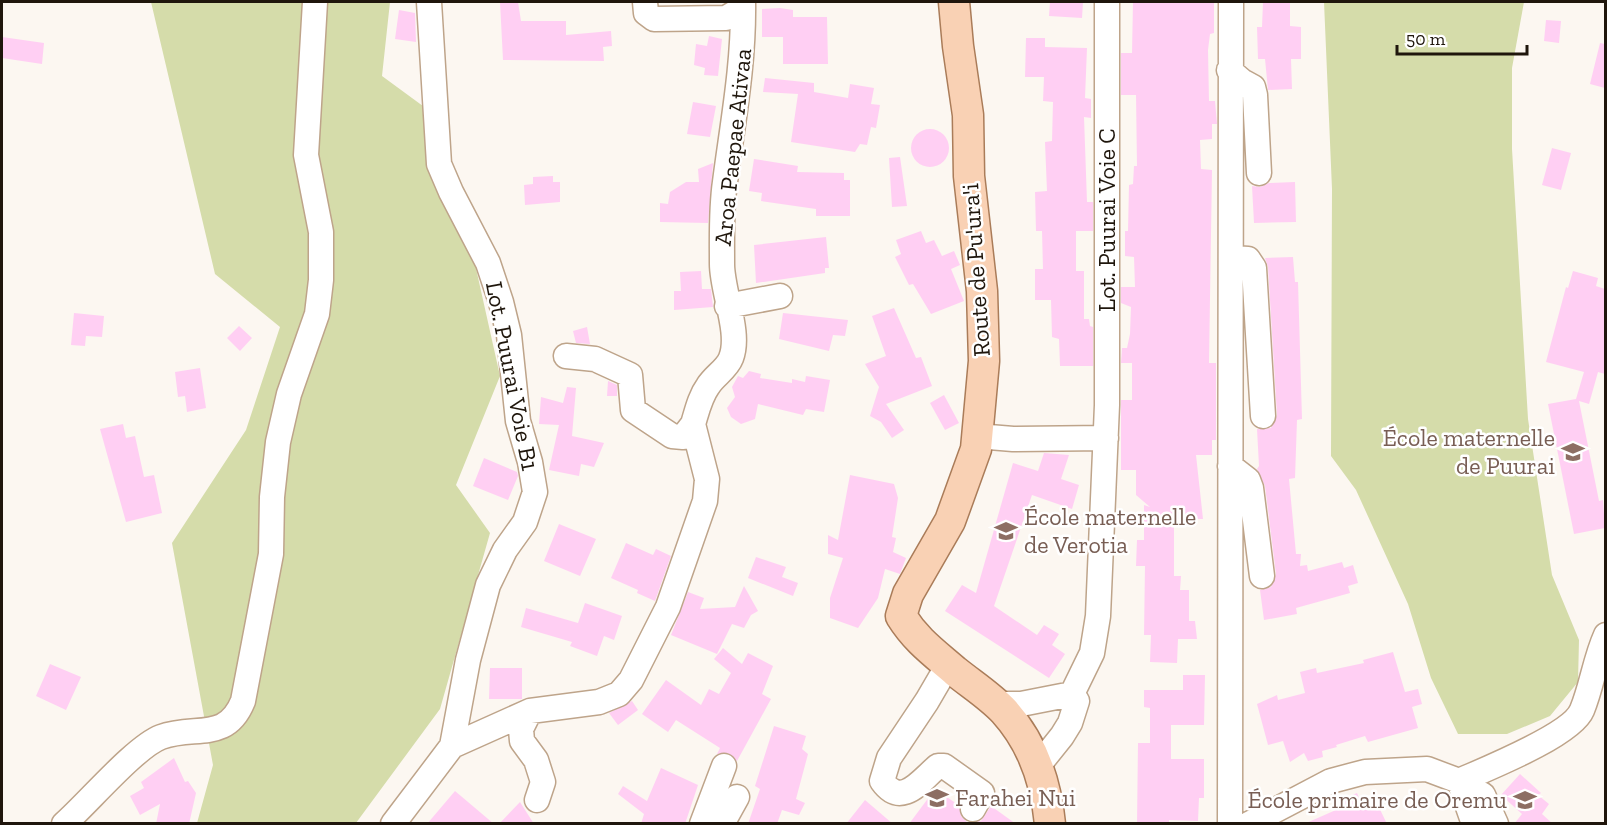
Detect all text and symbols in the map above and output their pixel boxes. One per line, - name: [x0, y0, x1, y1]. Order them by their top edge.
- scale bar: [1397, 18, 1528, 56]
- text: 50 m: [1406, 28, 1446, 50]
- street label: Aroa Paepae Ativaa: [708, 46, 757, 247]
- street label: Lot. Puurai Voie C: [1092, 128, 1121, 312]
- street label: Route de Pu'ura'i: [955, 182, 996, 358]
- street label: Lot. Puurai Voie B1: [480, 279, 545, 473]
- place label: École maternelle de Puurai: [1383, 423, 1555, 480]
- school or university icon: École maternelle de Puurai: [1560, 439, 1586, 465]
- place label: École maternelle de Verotia: [1024, 502, 1196, 559]
- school or university icon: École maternelle de Verotia: [993, 518, 1019, 544]
- place label: Farahei Nui: [955, 783, 1076, 812]
- school or university icon: Farahei Nui: [924, 785, 950, 811]
- place label: École primaire de Oremu: [1248, 785, 1508, 814]
- school or university icon: École primaire de Oremu: [1512, 787, 1538, 813]

